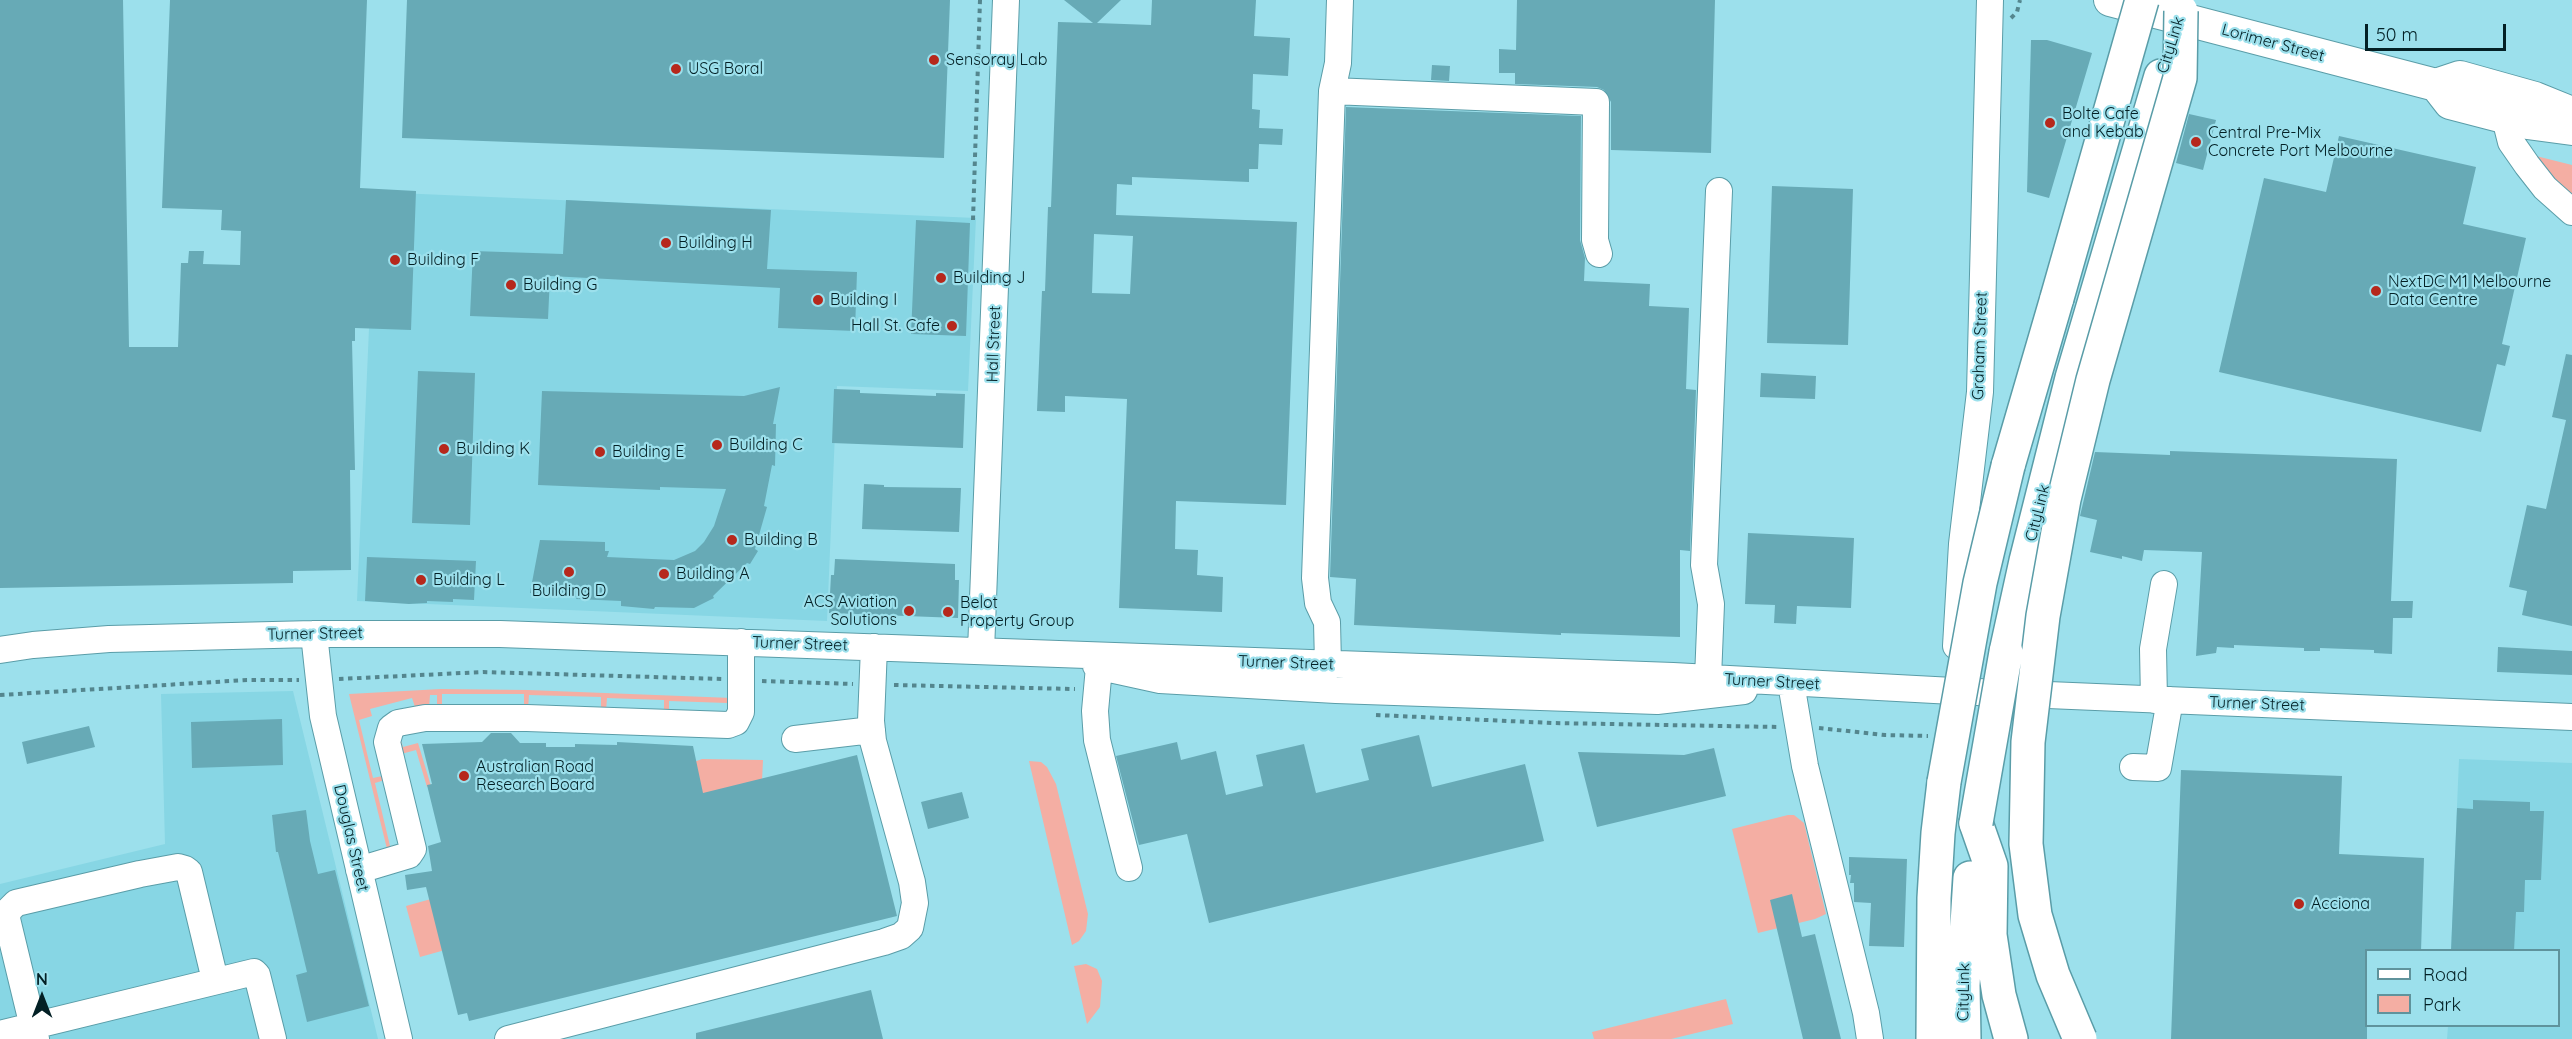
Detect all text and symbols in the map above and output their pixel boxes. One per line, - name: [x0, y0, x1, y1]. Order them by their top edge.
- scale bar: [2368, 12, 2509, 50]
- street label: CityLink: [2153, 14, 2189, 76]
- street label: Lorimer Street: [2219, 20, 2327, 66]
- text: 50 m: [2376, 23, 2418, 46]
- place label: Sensoray Lab: [946, 50, 1047, 70]
- marker: Sensoray Lab: [927, 53, 941, 67]
- place label: USG Boral: [688, 59, 763, 79]
- marker: USG Boral: [669, 62, 683, 76]
- place label: Bolte Cafe and Kebab: [2062, 104, 2144, 142]
- marker: Bolte Cafe and Kebab: [2043, 116, 2057, 130]
- place label: Central Pre-Mix Concrete Port Melbourne: [2208, 123, 2393, 161]
- marker: Central Pre-Mix Concrete Port Melbourne: [2189, 135, 2203, 149]
- place label: Building H: [678, 233, 753, 253]
- marker: Building H: [659, 236, 673, 250]
- place label: Building F: [407, 250, 479, 270]
- marker: Building F: [388, 253, 402, 267]
- place label: Building J: [953, 268, 1025, 288]
- marker: Building J: [934, 271, 948, 285]
- place label: NextDC M1 Melbourne Data Centre: [2388, 272, 2551, 310]
- place label: Building G: [523, 275, 597, 295]
- marker: Building G: [504, 278, 518, 292]
- marker: NextDC M1 Melbourne Data Centre: [2369, 284, 2383, 298]
- place label: Building I: [830, 290, 897, 310]
- street label: Graham Street: [1969, 292, 1991, 400]
- marker: Building I: [811, 293, 825, 307]
- street label: Hall Street: [983, 305, 1005, 383]
- place label: Hall St. Cafe: [851, 316, 940, 336]
- marker: Hall St. Cafe: [945, 319, 959, 333]
- place label: Building C: [729, 435, 803, 455]
- marker: Building C: [710, 438, 724, 452]
- place label: Building K: [456, 439, 530, 459]
- marker: Building K: [437, 442, 451, 456]
- place label: Building E: [612, 442, 684, 462]
- marker: Building E: [593, 445, 607, 459]
- street label: CityLink: [2022, 482, 2054, 544]
- place label: Building B: [744, 530, 818, 550]
- marker: Building B: [725, 533, 739, 547]
- place label: Building A: [676, 564, 750, 584]
- marker: Building D: [562, 565, 576, 579]
- marker: Building A: [657, 567, 671, 581]
- place label: Building L: [433, 570, 505, 590]
- marker: Building L: [414, 573, 428, 587]
- place label: Building D: [532, 581, 606, 601]
- place label: ACS Aviation Solutions: [804, 592, 897, 630]
- place label: Belot Property Group: [960, 593, 1074, 631]
- marker: ACS Aviation Solutions: [902, 604, 916, 618]
- marker: Belot Property Group: [941, 605, 955, 619]
- street label: Turner Street: [267, 624, 363, 644]
- street label: Turner Street: [752, 633, 848, 655]
- street label: Turner Street: [1238, 652, 1334, 674]
- street label: Turner Street: [1724, 670, 1820, 694]
- street label: Turner Street: [2209, 693, 2305, 715]
- place label: Australian Road Research Board: [476, 757, 595, 795]
- marker: Australian Road Research Board: [457, 769, 471, 783]
- street label: Douglas Street: [329, 783, 373, 893]
- place label: Acciona: [2311, 894, 2370, 914]
- marker: Acciona: [2292, 897, 2306, 911]
- legend: [2365, 949, 2560, 1027]
- street label: CityLink: [1954, 963, 1974, 1021]
- text: Road: [2423, 963, 2468, 986]
- north arrow: [12, 967, 72, 1027]
- text: N: [36, 969, 48, 989]
- text: Park: [2423, 993, 2461, 1016]

